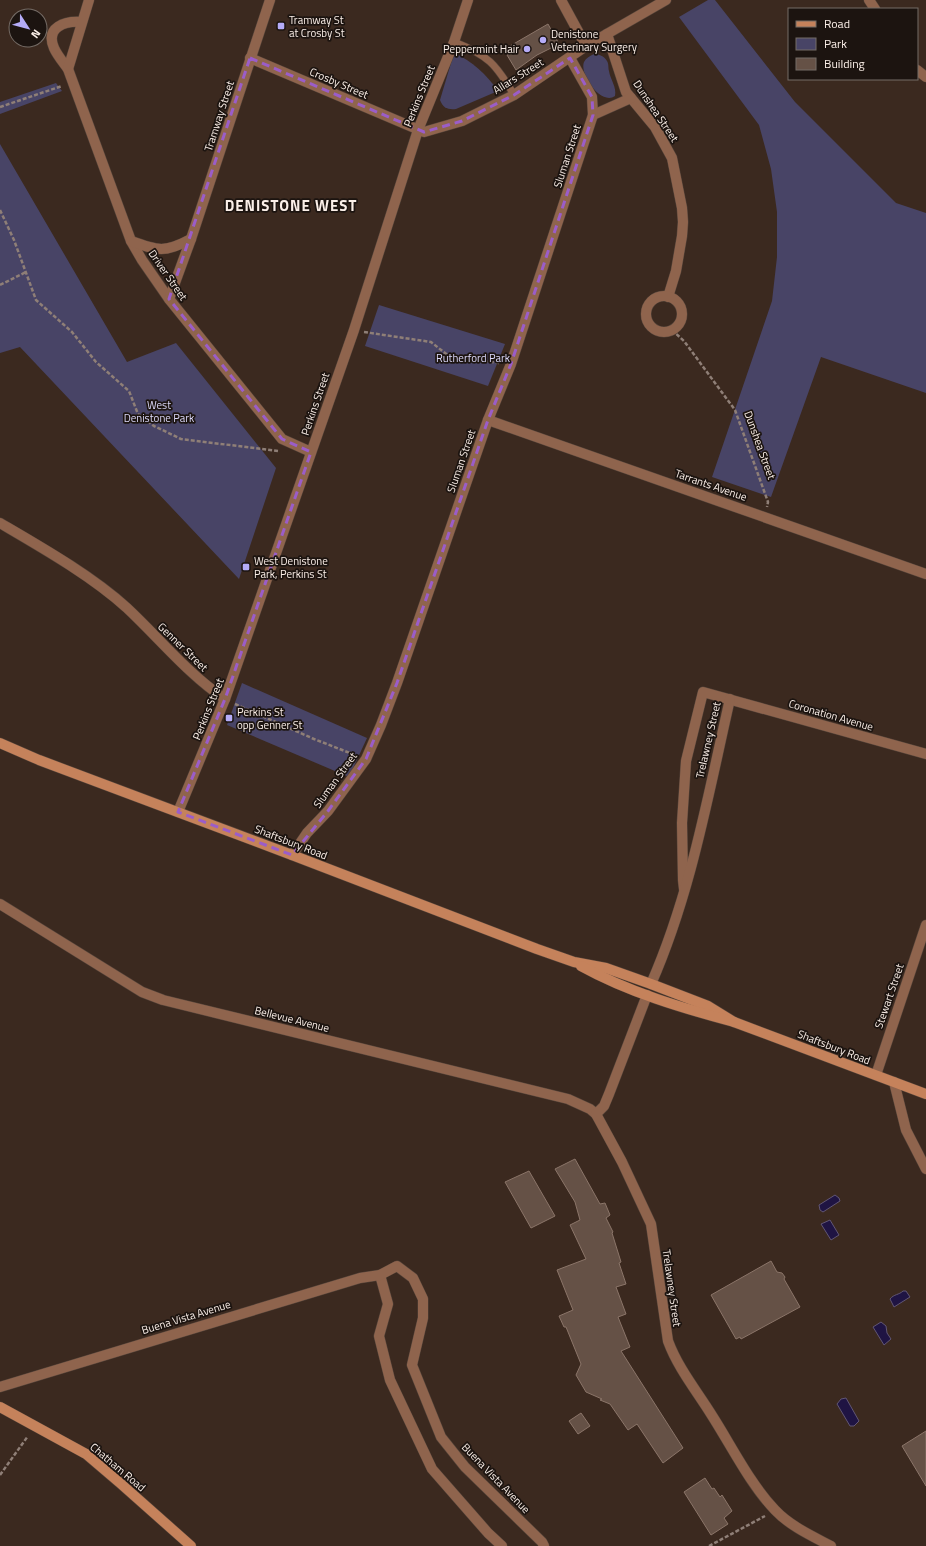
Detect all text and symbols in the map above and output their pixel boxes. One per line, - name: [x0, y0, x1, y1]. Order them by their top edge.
- north arrow: [8, 8, 48, 48]
- legend: [788, 8, 918, 80]
- place label: Tramway St at Crosby St: [289, 12, 345, 41]
- text: Road: [824, 14, 850, 33]
- marker: Tramway St at Crosby St: [276, 21, 286, 31]
- text: N: [27, 26, 45, 42]
- place label: Denistone Veterinary Surgery: [551, 26, 638, 55]
- text: Park: [824, 34, 847, 53]
- marker: Denistone Veterinary Surgery: [538, 35, 548, 45]
- place label: Peppermint Hair: [443, 41, 519, 57]
- marker: Peppermint Hair: [522, 44, 532, 54]
- street label: Allars Street: [490, 54, 546, 98]
- text: Building: [824, 54, 865, 73]
- street label: Crosby Street: [307, 63, 371, 103]
- street label: Perkins Street: [399, 63, 439, 129]
- street label: Dunshea Street: [629, 77, 683, 145]
- street label: Tramway Street: [200, 79, 238, 153]
- street label: Sluman Street: [549, 122, 585, 190]
- district label: DENISTONE WEST: [225, 194, 357, 217]
- street label: Driver Street: [145, 246, 191, 304]
- park label: Rutherford Park: [436, 350, 511, 366]
- street label: Perkins Street: [297, 370, 333, 437]
- park label: West Denistone Park: [124, 397, 195, 426]
- street label: Dunshea Street: [740, 409, 780, 482]
- street label: Sluman Street: [443, 427, 479, 495]
- street label: Tarrants Avenue: [673, 465, 750, 505]
- place label: West Denistone Park, Perkins St: [254, 553, 328, 582]
- marker: West Denistone Park, Perkins St: [241, 562, 251, 572]
- street label: Genner Street: [154, 619, 212, 675]
- street label: Perkins Street: [188, 676, 228, 742]
- street label: Coronation Avenue: [787, 695, 876, 735]
- street label: Trelawney Street: [691, 700, 725, 780]
- place label: Perkins St opp Genner St: [237, 704, 303, 733]
- marker: Perkins St opp Genner St: [224, 713, 234, 723]
- street label: Sluman Street: [309, 749, 361, 811]
- street label: Shaftsbury Road: [252, 821, 330, 863]
- street label: Stewart Street: [870, 961, 908, 1031]
- street label: Bellevue Avenue: [253, 1002, 331, 1036]
- street label: Shaftsbury Road: [795, 1026, 873, 1068]
- street label: Trelawney Street: [659, 1248, 685, 1328]
- street label: Buena Vista Avenue: [140, 1296, 233, 1338]
- street label: Chatham Road: [87, 1439, 149, 1495]
- street label: Buena Vista Avenue: [458, 1439, 534, 1517]

